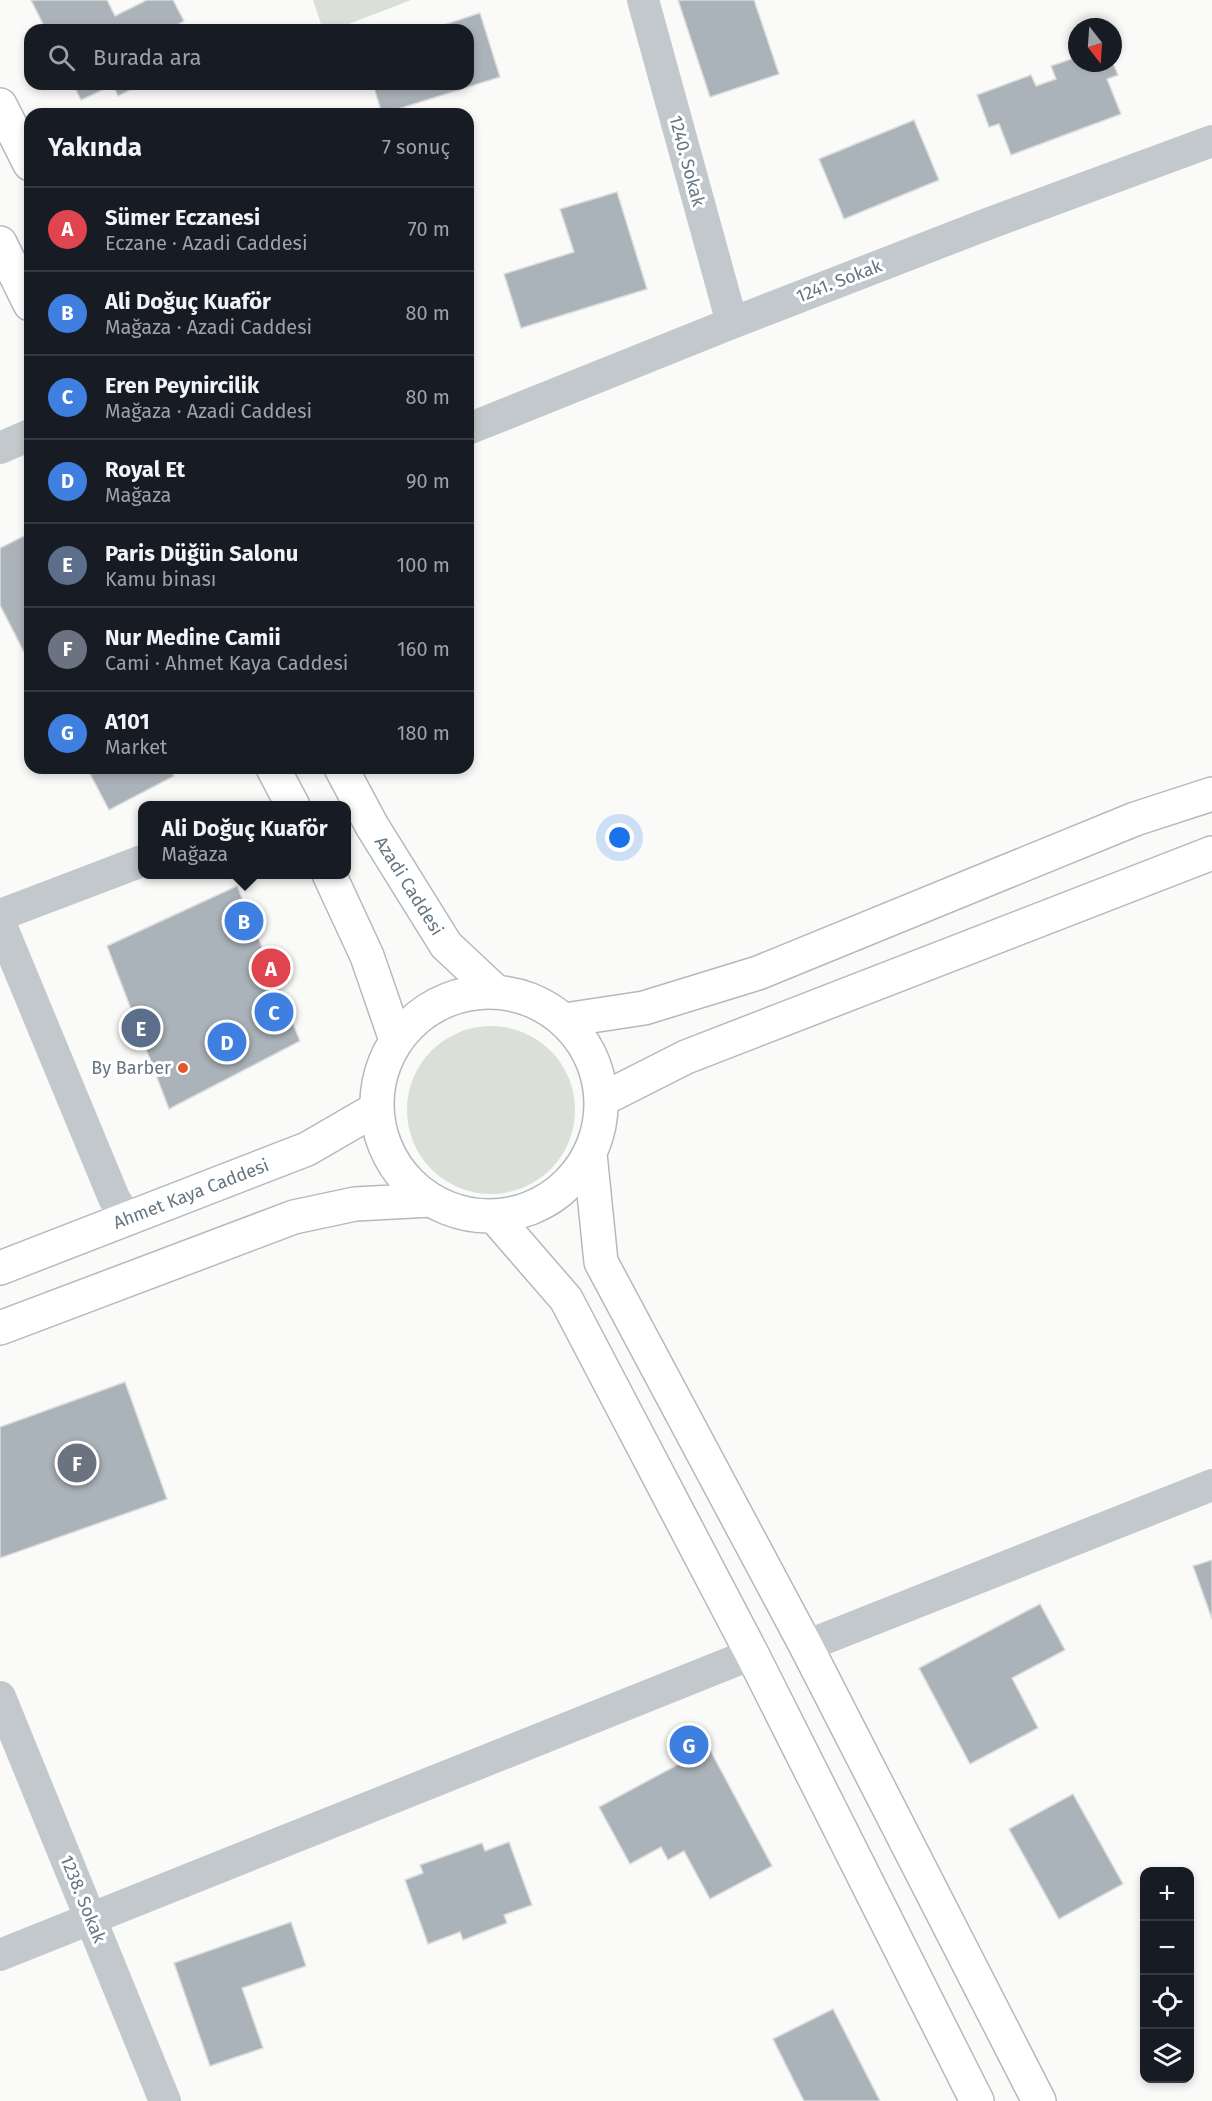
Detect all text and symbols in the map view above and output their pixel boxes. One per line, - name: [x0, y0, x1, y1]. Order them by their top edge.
- north arrow: [1068, 18, 1122, 72]
- search box: [24, 24, 474, 90]
- icon: search: [45, 41, 78, 74]
- text: Burada ara: [93, 44, 201, 71]
- street label: 1240. Sokak: [664, 113, 710, 210]
- text: Yakında: [48, 132, 142, 163]
- text: 7 sonuç: [382, 135, 450, 159]
- text: Sümer Eczanesi: [105, 204, 260, 231]
- text: A: [62, 217, 73, 241]
- text: 70 m: [408, 217, 450, 241]
- text: Eczane · Azadi Caddesi: [105, 231, 308, 255]
- street label: 1241. Sokak: [793, 254, 886, 307]
- text: Ali Doğuç Kuaför: [105, 288, 271, 315]
- text: B: [61, 301, 74, 325]
- text: 80 m: [405, 301, 450, 325]
- text: Mağaza · Azadi Caddesi: [105, 315, 312, 339]
- text: Eren Peynircilik: [105, 372, 259, 399]
- text: C: [62, 385, 73, 409]
- text: 80 m: [405, 385, 450, 409]
- text: Mağaza · Azadi Caddesi: [105, 399, 312, 423]
- text: Royal Et: [105, 456, 185, 483]
- text: D: [61, 469, 74, 493]
- text: 90 m: [406, 469, 450, 493]
- text: Mağaza: [105, 483, 171, 507]
- text: Paris Düğün Salonu: [105, 540, 298, 567]
- text: E: [62, 553, 73, 577]
- text: 100 m: [397, 553, 450, 577]
- text: Kamu binası: [105, 567, 217, 591]
- text: Nur Medine Camii: [105, 624, 281, 651]
- text: F: [63, 637, 72, 661]
- text: 160 m: [397, 637, 450, 661]
- text: Cami · Ahmet Kaya Caddesi: [105, 651, 348, 675]
- text: A101: [105, 708, 150, 735]
- text: G: [61, 721, 74, 745]
- text: 180 m: [397, 721, 450, 745]
- text: Market: [105, 735, 167, 759]
- popup: [138, 801, 351, 879]
- text: Ali Doğuç Kuaför: [162, 815, 327, 842]
- your location: [605, 823, 634, 852]
- street label: Azadi Caddesi: [370, 832, 448, 940]
- text: Mağaza: [162, 842, 228, 866]
- pin: B: [224, 898, 264, 944]
- pin: A: [252, 946, 290, 990]
- pin: C: [254, 990, 294, 1034]
- pin: E: [122, 1006, 160, 1050]
- pin: D: [208, 1020, 246, 1064]
- place label: By Barber: [91, 1057, 171, 1079]
- marker: By Barber: [176, 1061, 190, 1075]
- street label: Ahmet Kaya Caddesi: [110, 1154, 272, 1234]
- pin: F: [58, 1440, 97, 1486]
- pin: G: [670, 1722, 708, 1768]
- street label: 1238. Sokak: [55, 1852, 111, 1947]
- map controls: [1140, 1867, 1194, 2083]
- button: +: [1140, 1867, 1194, 1921]
- button: −: [1140, 1921, 1194, 1975]
- button: locate: [1140, 1975, 1194, 2029]
- button: layers: [1140, 2029, 1194, 2083]

